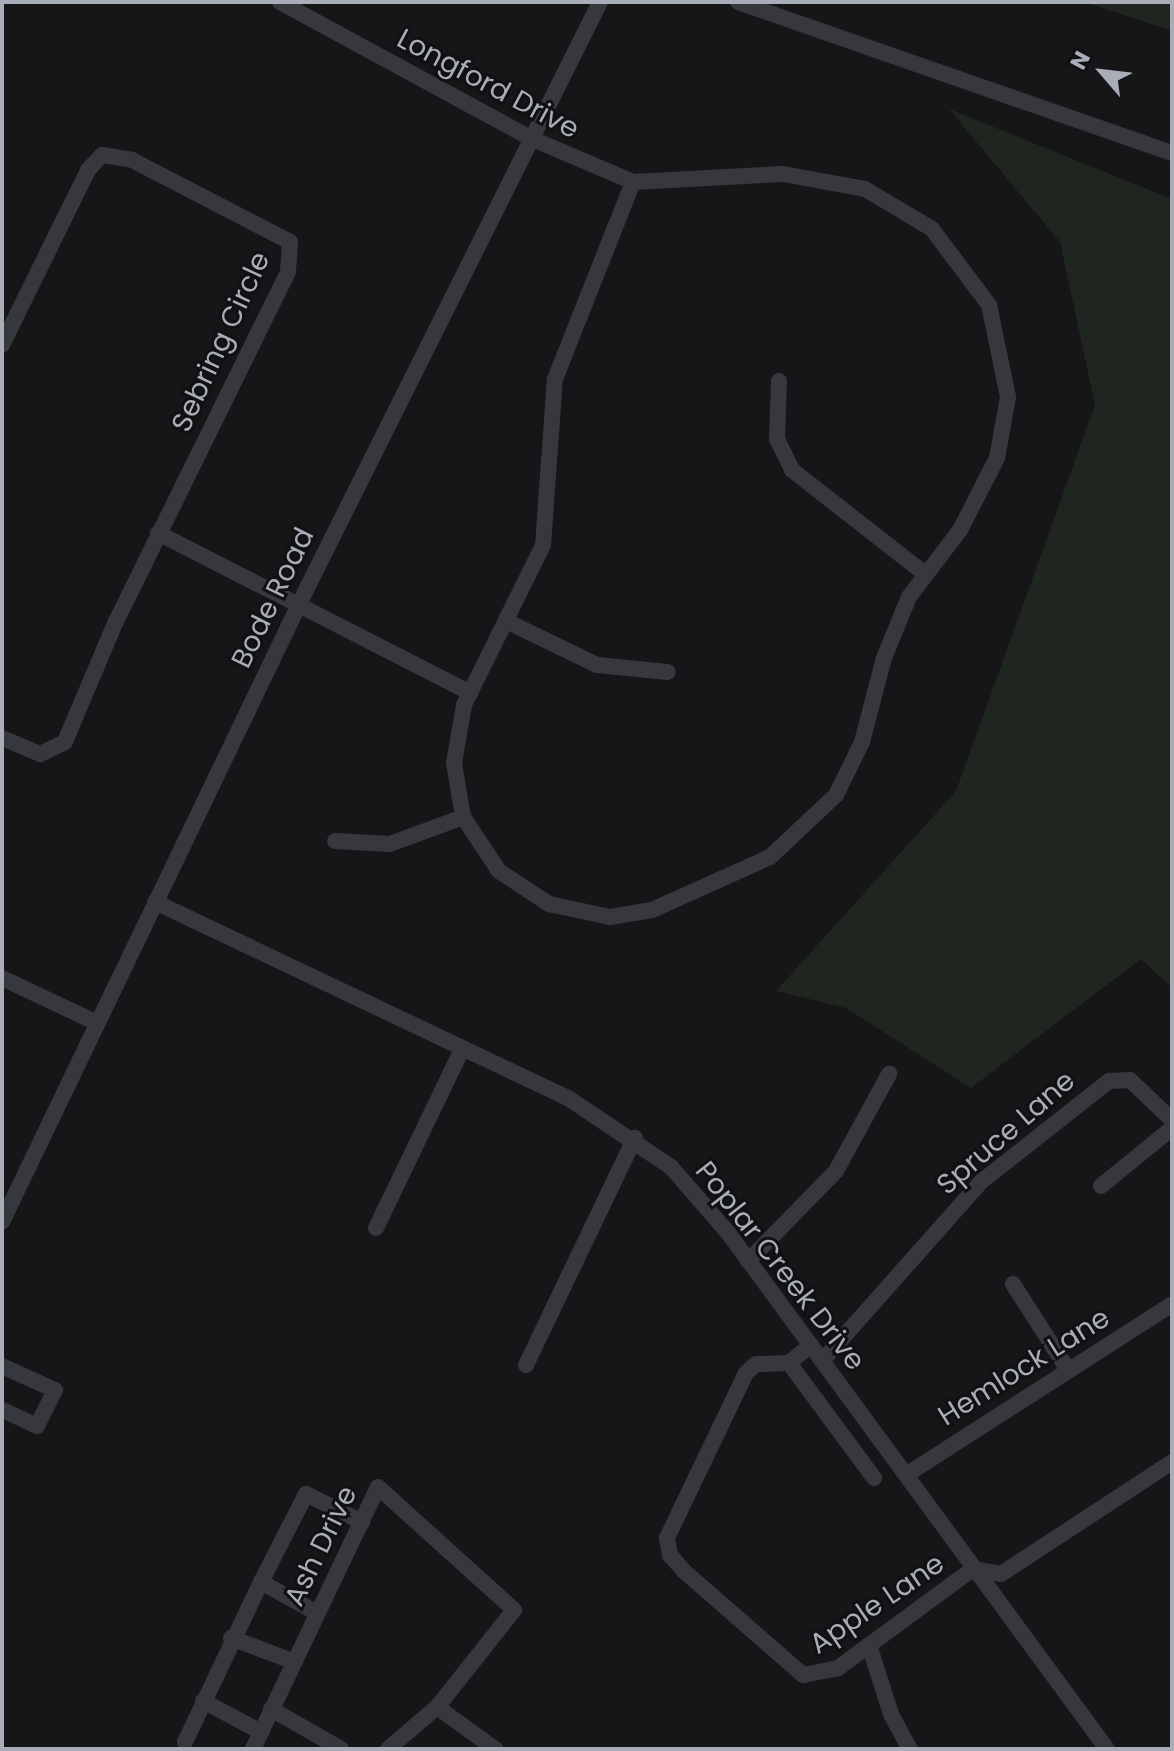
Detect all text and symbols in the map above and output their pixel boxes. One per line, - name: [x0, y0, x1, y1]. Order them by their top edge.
- street label: Longford Drive: [391, 22, 585, 146]
- north arrow: [1062, 32, 1142, 112]
- text: N: [1063, 46, 1098, 75]
- street label: Sebring Circle: [165, 247, 277, 437]
- street label: Bode Road: [225, 522, 321, 674]
- street label: Spruce Lane: [930, 1064, 1082, 1202]
- street label: Poplar Creek Drive: [688, 1155, 872, 1377]
- street label: Hemlock Lane: [932, 1301, 1116, 1433]
- street label: Ash Drive: [278, 1481, 364, 1611]
- street label: Apple Lane: [803, 1547, 951, 1661]

